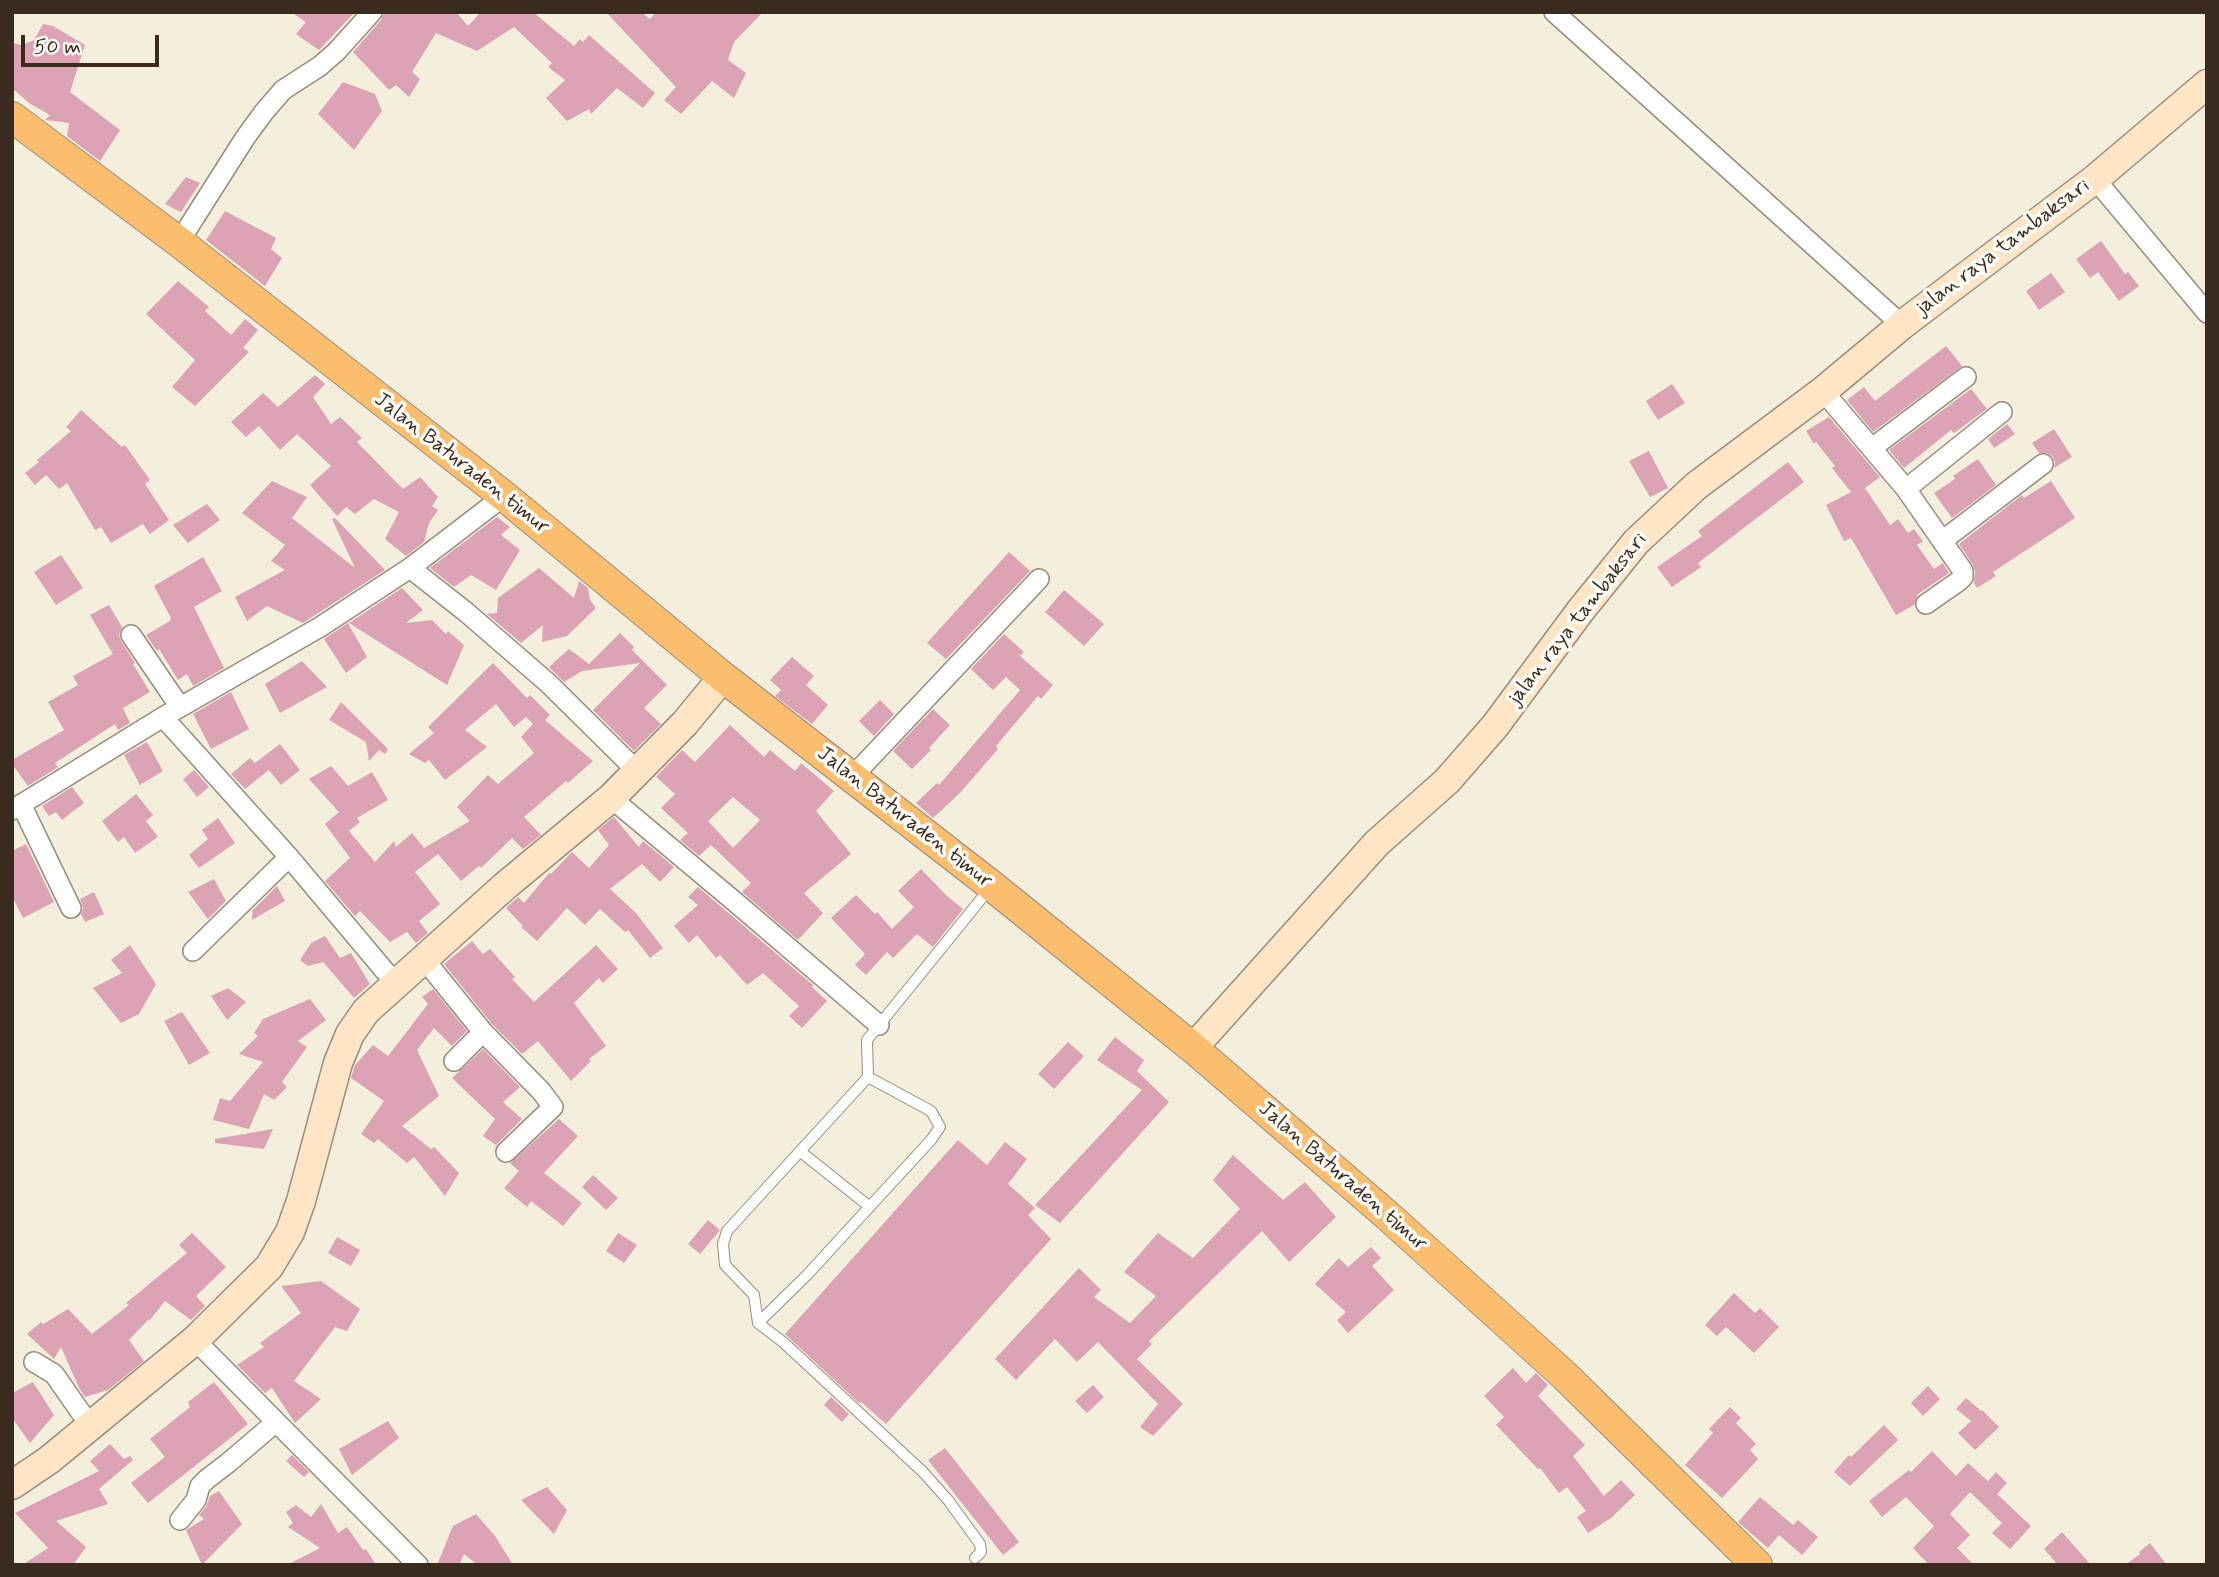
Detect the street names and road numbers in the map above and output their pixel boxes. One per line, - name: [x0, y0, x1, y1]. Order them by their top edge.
- street label: jalan raya tambaksari: [1911, 174, 2095, 322]
- street label: Jalan Baturaden timur: [368, 388, 554, 540]
- street label: jalan raya tambaksari: [1503, 529, 1653, 711]
- street label: Jalan Baturaden timur: [811, 742, 997, 894]
- street label: Jalan Baturaden timur: [1252, 1097, 1432, 1257]

